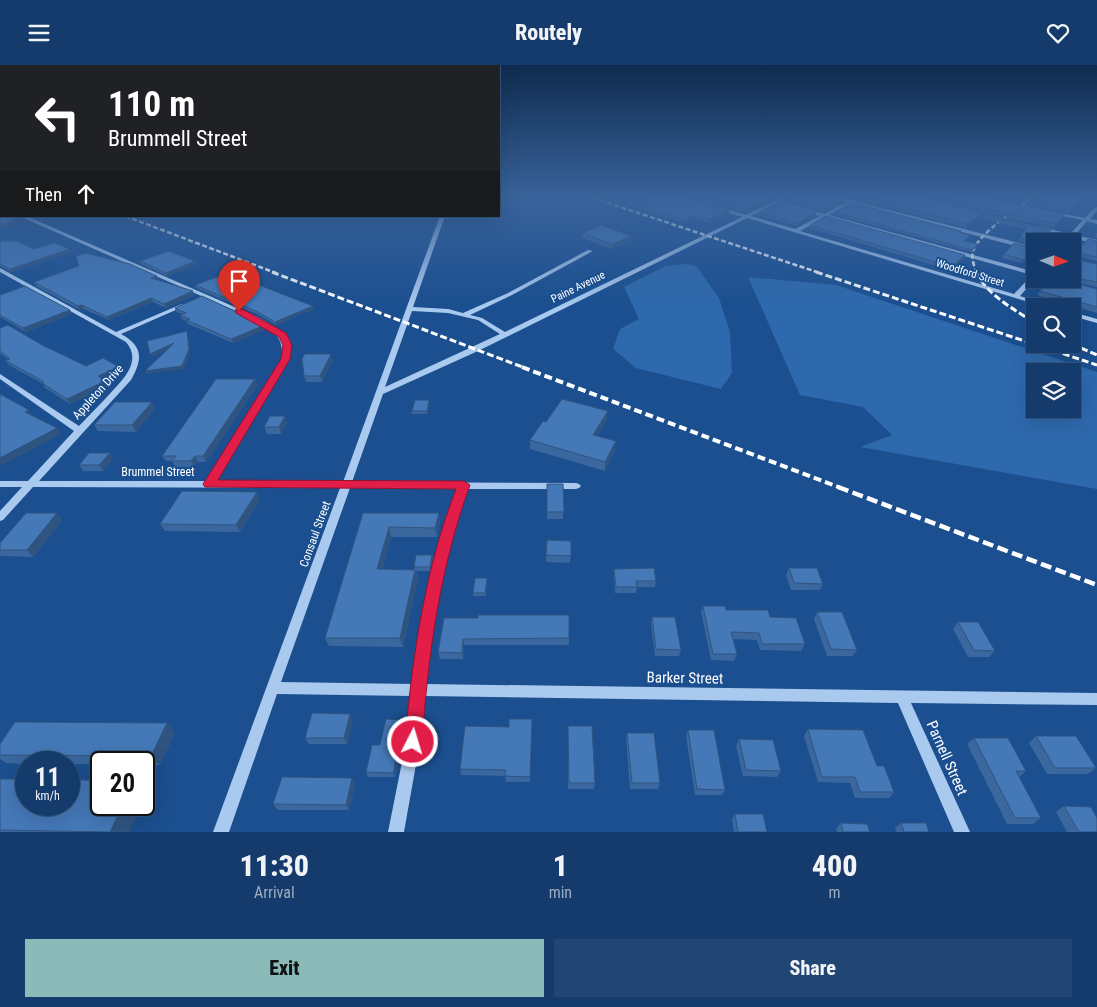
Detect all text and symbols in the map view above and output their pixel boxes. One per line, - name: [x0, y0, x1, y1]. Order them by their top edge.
- icon: menu: [25, 19, 53, 47]
- icon: heart: [1044, 19, 1072, 47]
- text: Routely: [515, 20, 582, 45]
- text: 110 m: [108, 84, 195, 125]
- icon: left: [25, 85, 90, 150]
- text: Brummell Street: [108, 126, 248, 151]
- icon: ahead: [72, 180, 100, 208]
- text: Then: [25, 183, 62, 206]
- north arrow: [1026, 233, 1081, 287]
- map controls: [1026, 233, 1081, 418]
- street label: Woodford Street: [934, 256, 1006, 290]
- pin: [218, 260, 260, 311]
- icon: arrive: [225, 267, 253, 295]
- street label: Paine Avenue: [549, 268, 607, 306]
- button: search: [1026, 298, 1081, 353]
- street label: Appleton Drive: [70, 361, 127, 422]
- button: layers: [1026, 363, 1081, 418]
- street label: Brummel Street: [121, 465, 195, 479]
- street label: Consaul Street: [297, 499, 334, 569]
- street label: Barker Street: [646, 668, 724, 688]
- position arrow: [386, 715, 438, 767]
- street label: Parnell Street: [923, 718, 971, 798]
- speed limit sign: 20: [90, 751, 155, 816]
- text: 11: [35, 763, 60, 792]
- text: km/h: [35, 789, 60, 803]
- text: 11:30: [240, 848, 309, 883]
- text: 1: [553, 848, 568, 883]
- text: 400: [812, 848, 857, 883]
- text: Arrival: [254, 883, 295, 902]
- text: min: [549, 883, 572, 902]
- text: m: [829, 883, 841, 902]
- button: Exit: [25, 939, 544, 997]
- button: Share: [554, 939, 1072, 997]

